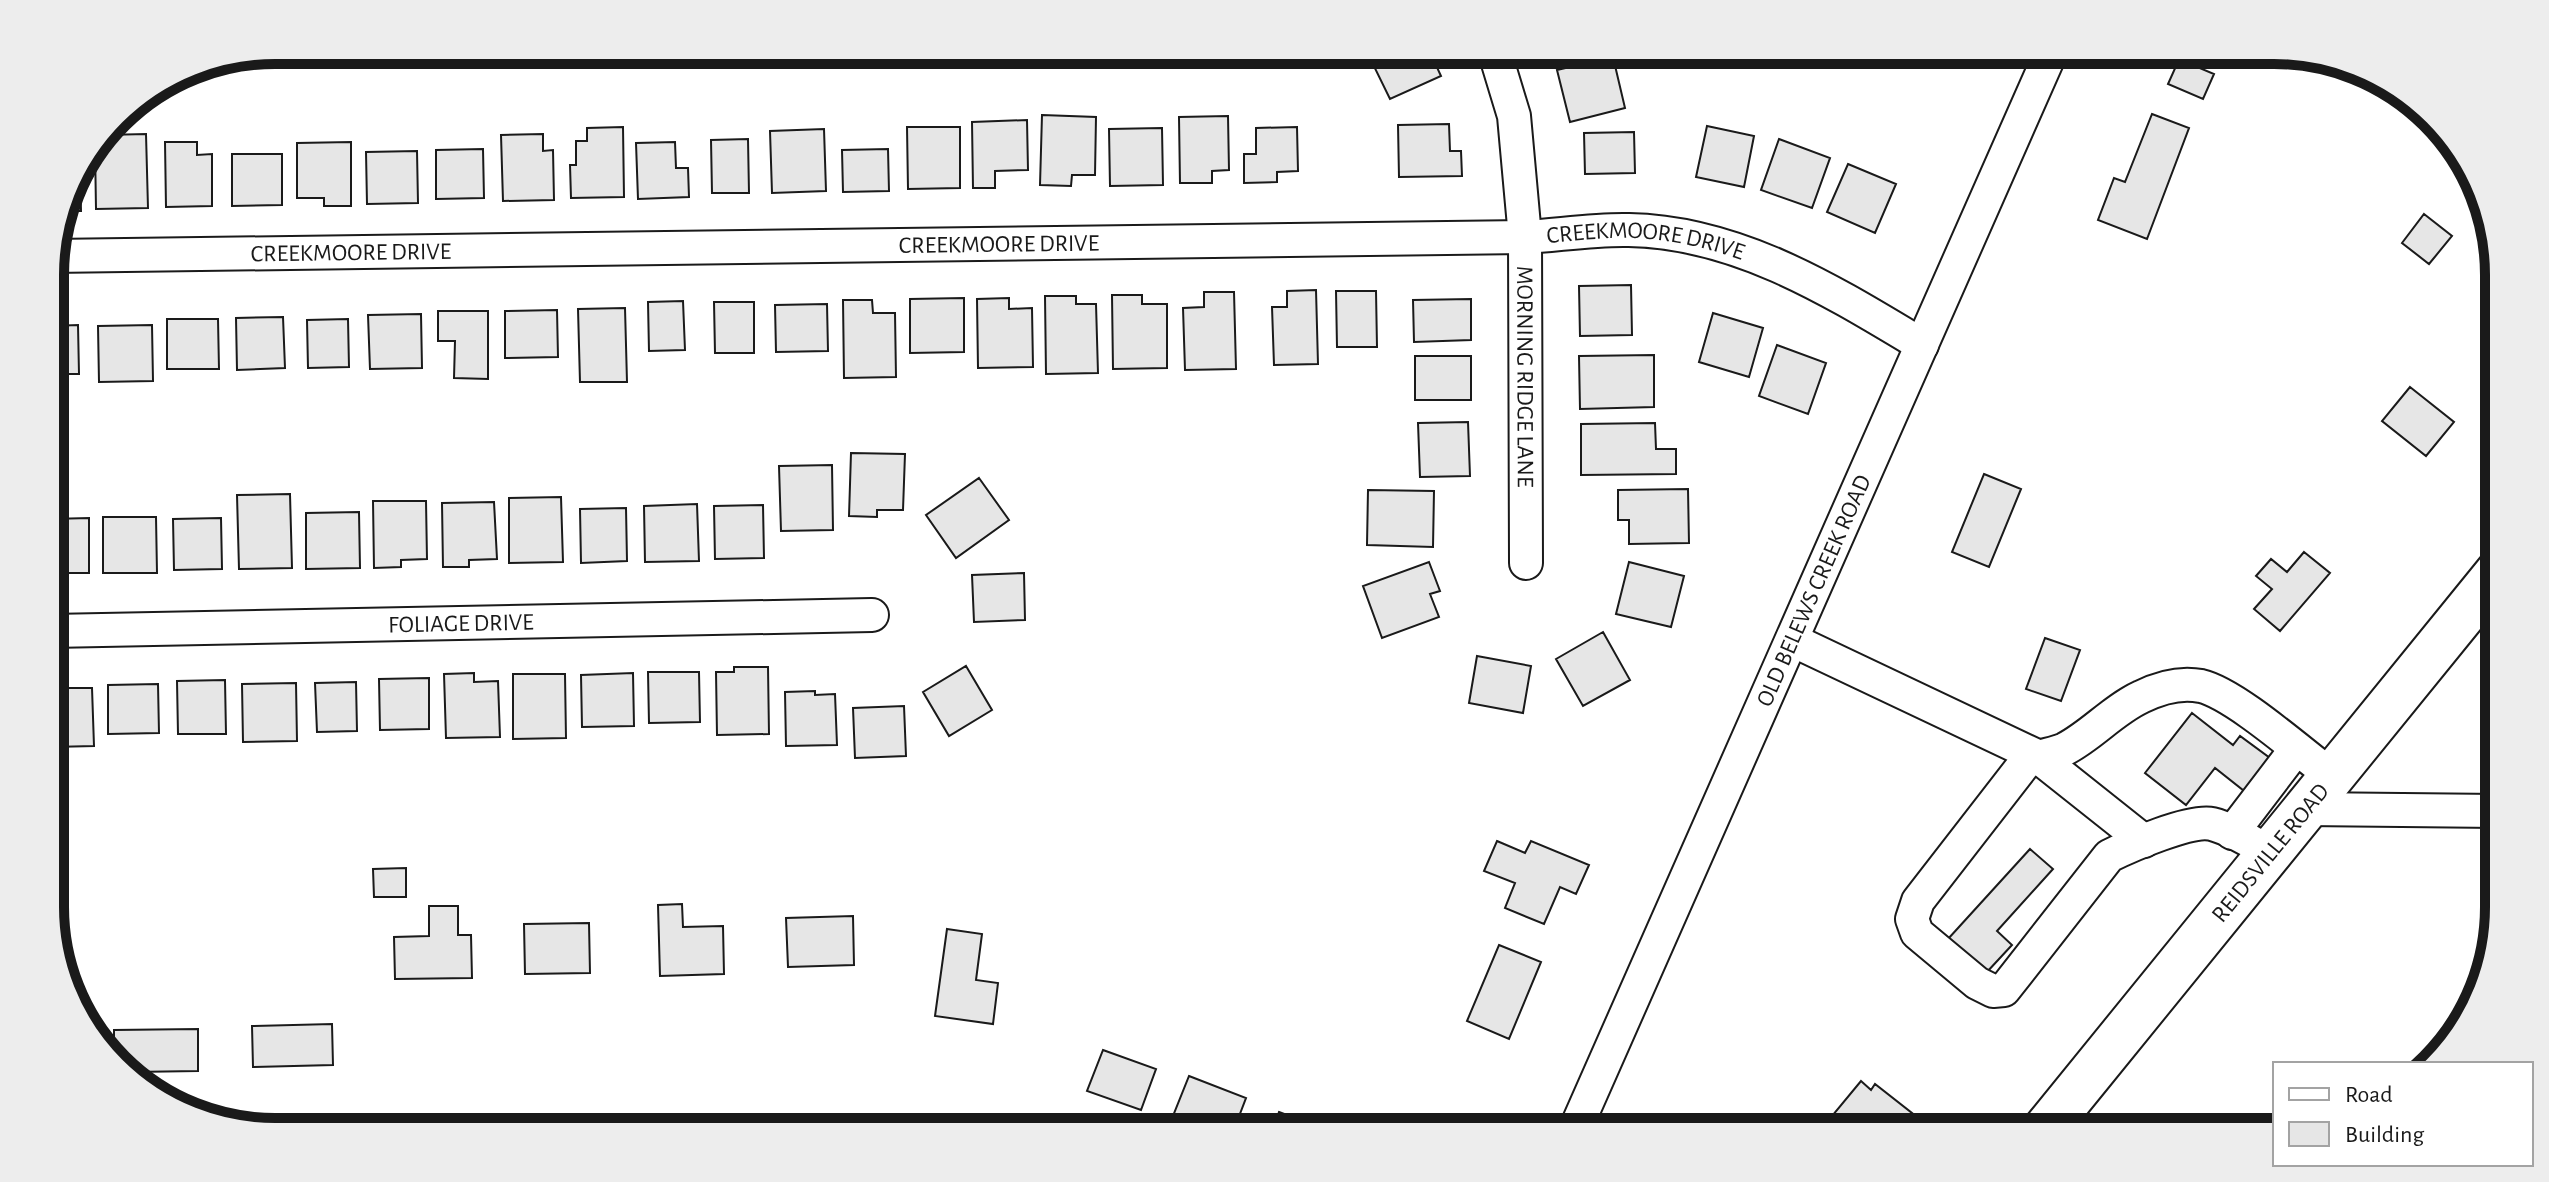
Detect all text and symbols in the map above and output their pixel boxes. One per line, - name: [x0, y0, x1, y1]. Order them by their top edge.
- street label: CREEKMOORE DRIVE: [1546, 219, 1748, 265]
- street label: CREEKMOORE DRIVE: [899, 231, 1100, 258]
- street label: CREEKMOORE DRIVE: [251, 240, 452, 266]
- street label: MORNING RIDGE LANE: [1512, 266, 1537, 488]
- street label: OLD BELEWS CREEK ROAD: [1753, 471, 1876, 710]
- street label: FOLIAGE DRIVE: [388, 611, 534, 637]
- street label: REIDSVILLE ROAD: [2208, 779, 2334, 927]
- legend: [2273, 1062, 2533, 1166]
- text: Road: [2345, 1083, 2393, 1107]
- text: Building: [2345, 1123, 2424, 1147]

